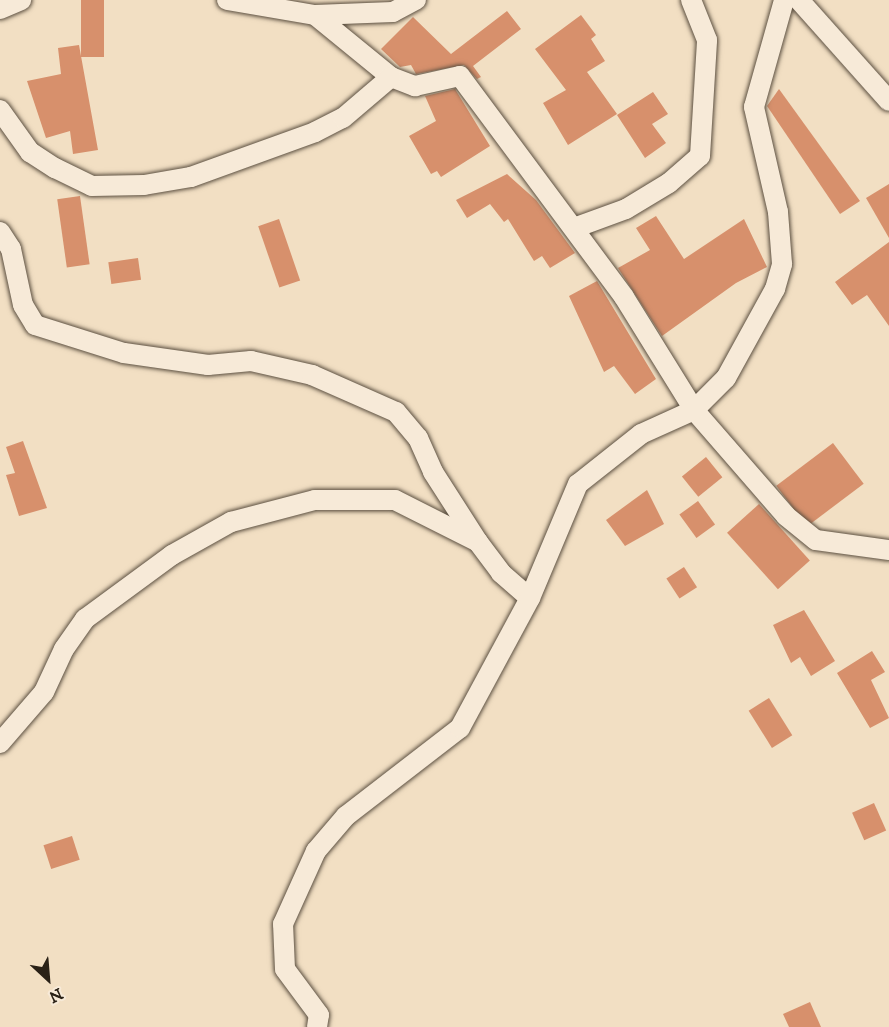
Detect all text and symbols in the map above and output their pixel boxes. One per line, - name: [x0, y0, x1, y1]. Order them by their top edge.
- north arrow: [18, 949, 78, 1009]
- text: N: [46, 983, 66, 1007]

